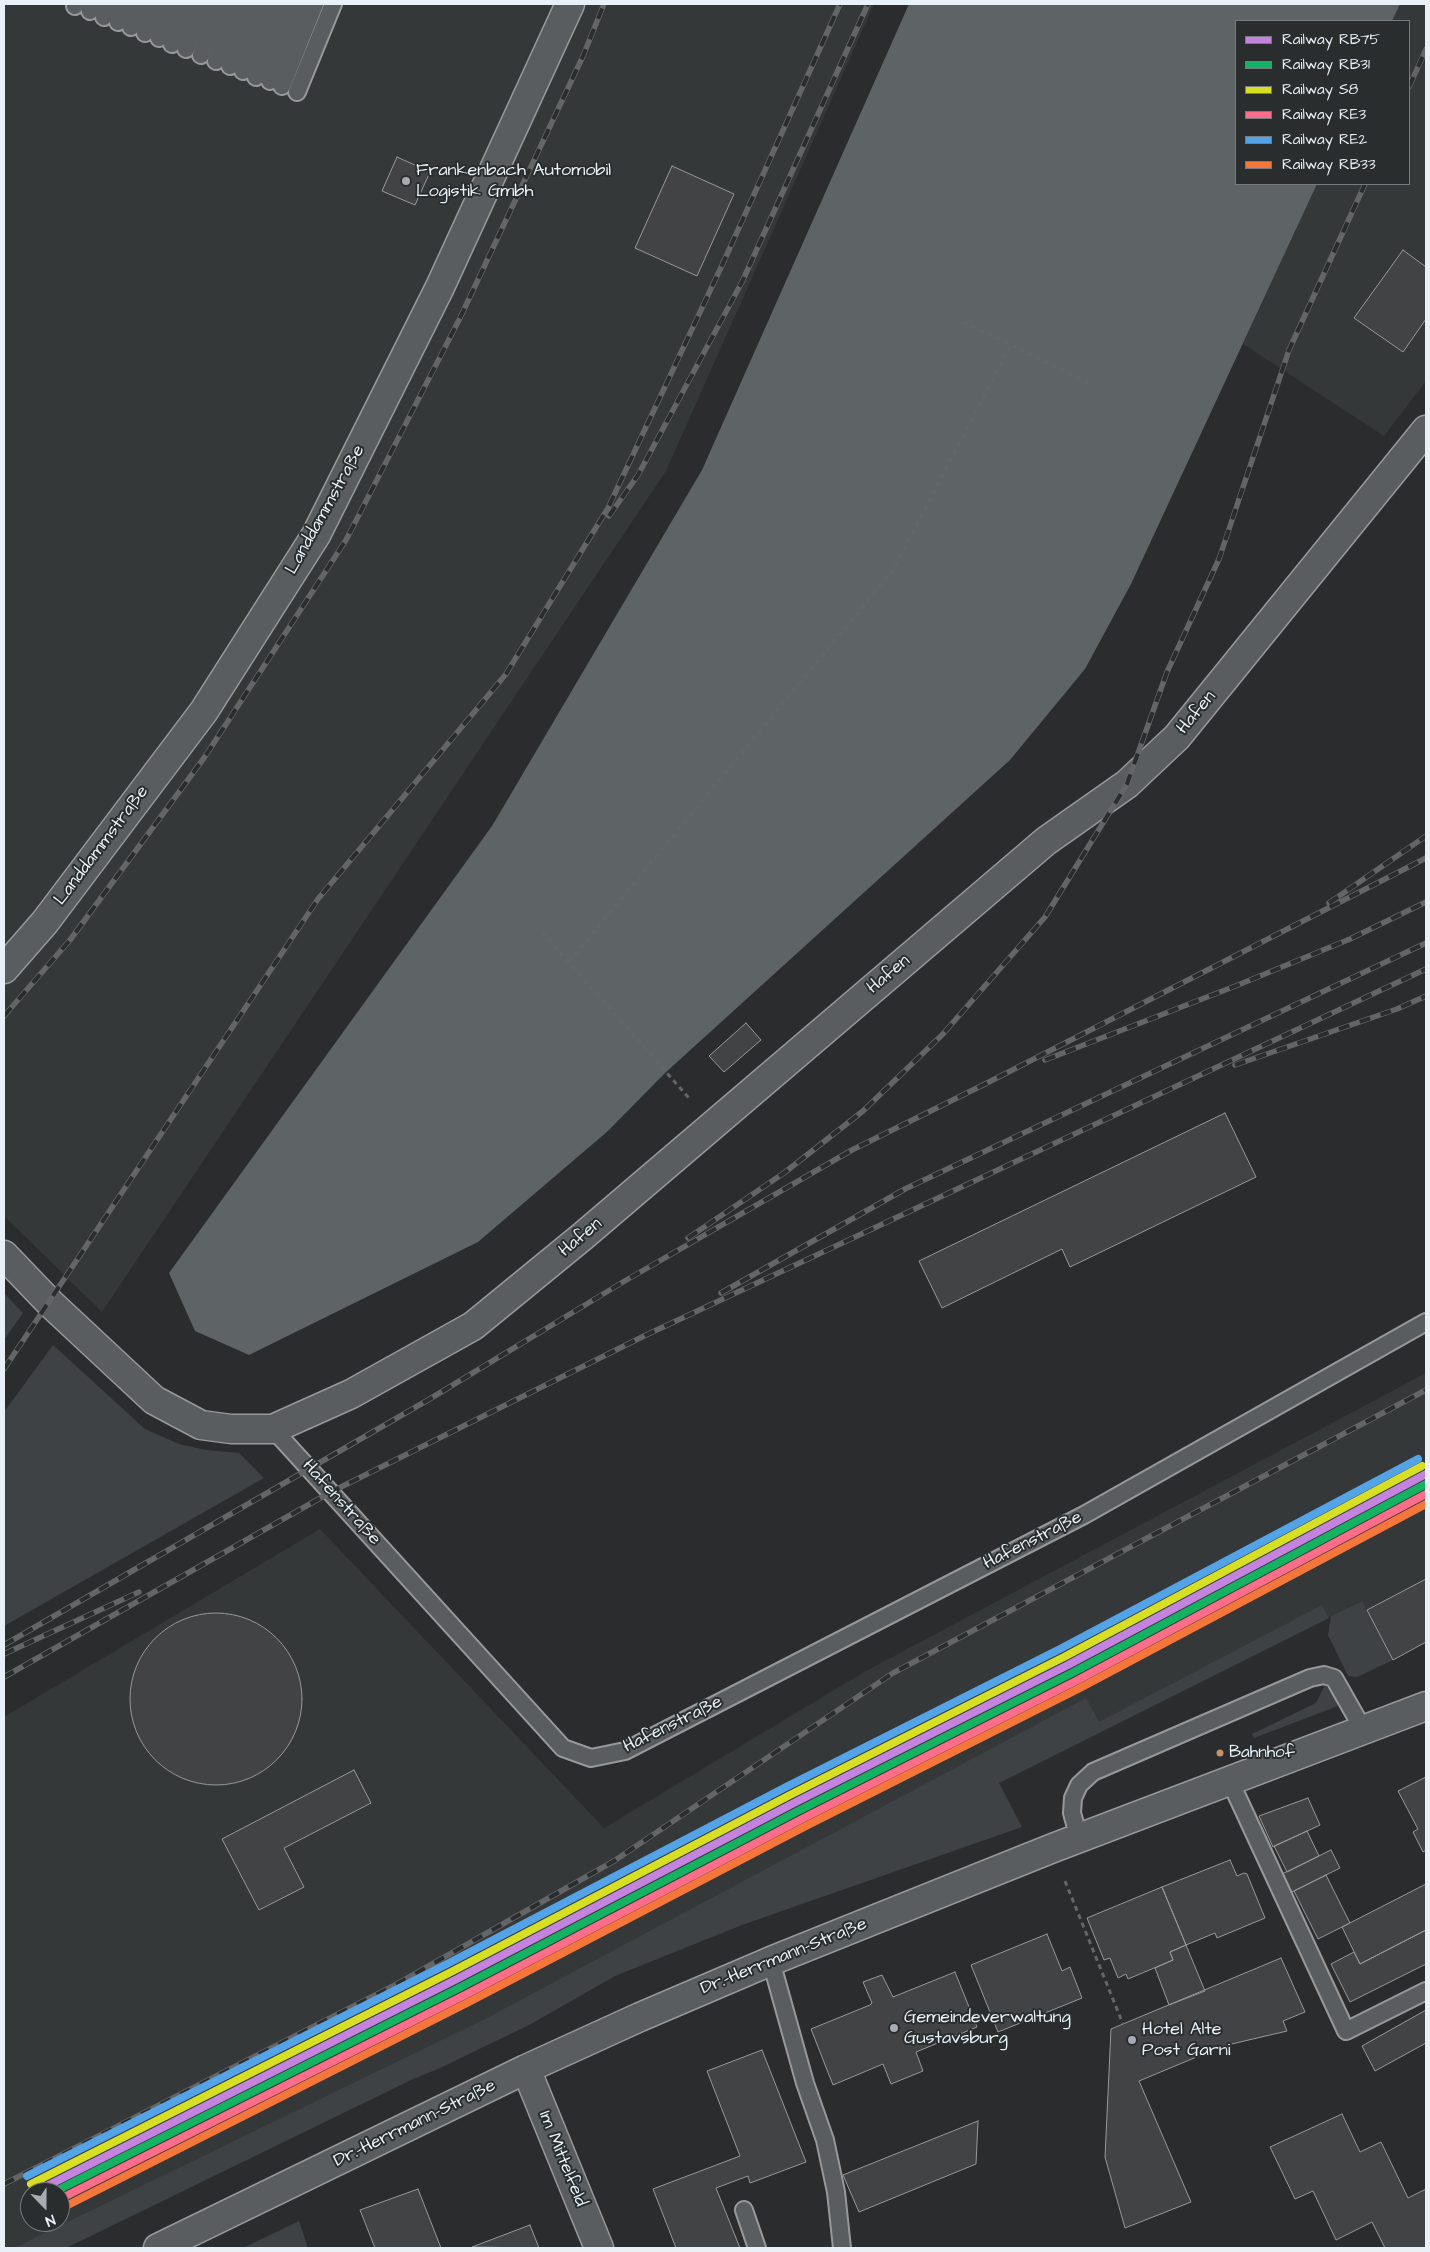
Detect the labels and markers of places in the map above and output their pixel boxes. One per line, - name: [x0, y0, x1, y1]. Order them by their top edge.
- place label: Frankenbach Automobil Logistik Gmbh: [416, 160, 611, 202]
- marker: Frankenbach Automobil Logistik Gmbh: [400, 175, 412, 187]
- place label: Bahnhof: [1229, 1743, 1295, 1763]
- marker: Bahnhof: [1215, 1748, 1225, 1758]
- place label: Gemeindeverwaltung Gustavsburg: [904, 2007, 1071, 2050]
- place label: Hotel Alte Post Garni: [1142, 2019, 1230, 2062]
- marker: Gemeindeverwaltung Gustavsburg: [888, 2022, 900, 2034]
- marker: Hotel Alte Post Garni: [1126, 2034, 1138, 2046]

